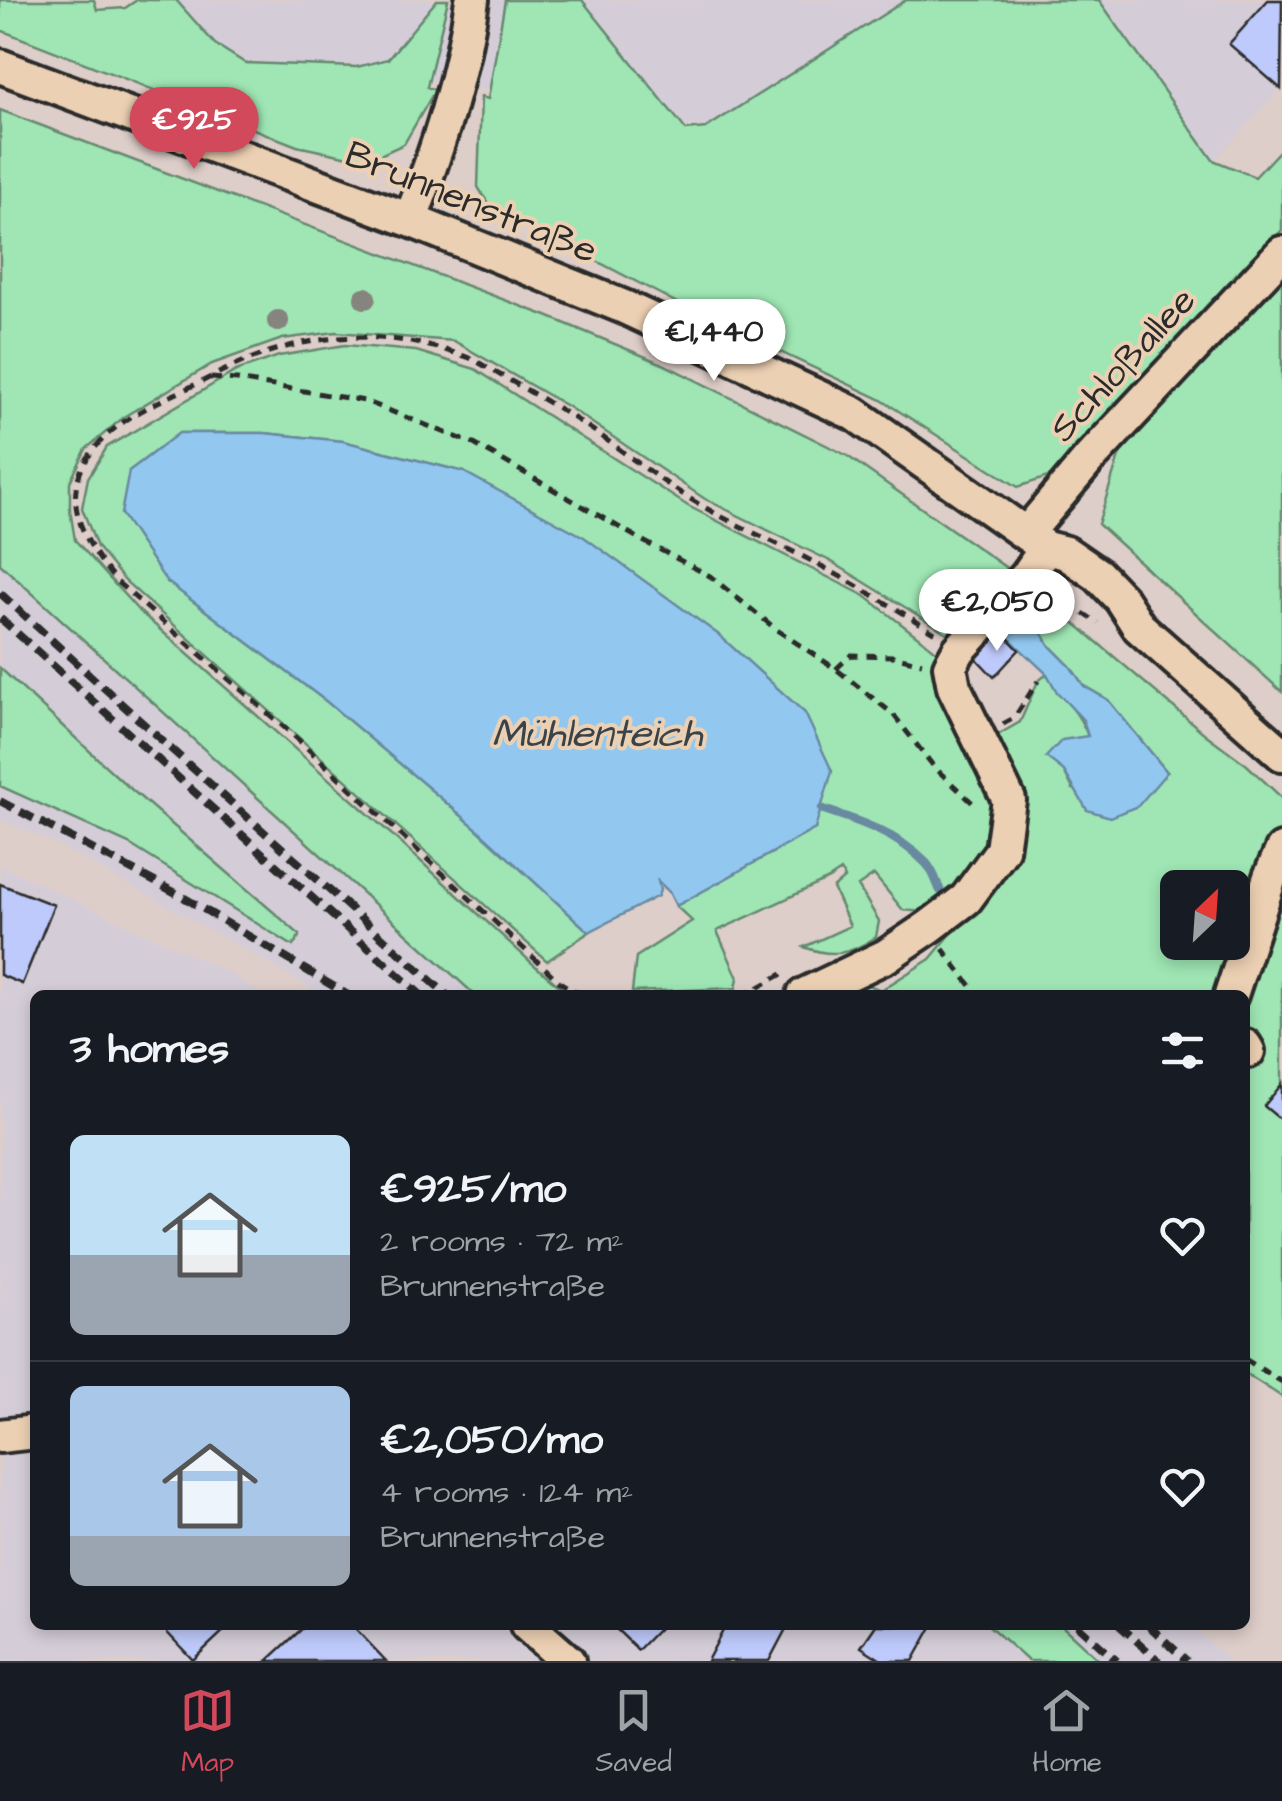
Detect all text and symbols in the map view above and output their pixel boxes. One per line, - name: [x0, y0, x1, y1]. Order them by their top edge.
- pin: €925: [135, 87, 253, 172]
- text: €925: [152, 97, 236, 142]
- street label: Brunnenstraße: [337, 129, 605, 277]
- street label: Schloßallee: [1038, 276, 1208, 454]
- pin: €1,440: [633, 299, 795, 384]
- text: €1,440: [665, 309, 763, 354]
- pin: €2,050: [916, 569, 1078, 654]
- text: €2,050: [941, 579, 1053, 624]
- water label: Mühlenteich: [492, 707, 704, 762]
- north arrow: [1160, 870, 1250, 960]
- map controls: [1160, 870, 1250, 960]
- text: 3 homes: [70, 1021, 229, 1079]
- icon: filters: [1155, 1023, 1210, 1078]
- text: €925/mo: [380, 1161, 567, 1219]
- icon: home: [150, 1175, 270, 1295]
- icon: heart: [1155, 1208, 1210, 1263]
- text: 2 rooms · 72 m²: [380, 1219, 624, 1264]
- text: Brunnenstraße: [380, 1264, 605, 1309]
- text: €2,050/mo: [380, 1412, 603, 1470]
- icon: home: [150, 1426, 270, 1546]
- icon: heart: [1155, 1459, 1210, 1514]
- text: 4 rooms · 124 m²: [380, 1470, 633, 1515]
- text: Brunnenstraße: [380, 1515, 605, 1560]
- tab: Map: [180, 1683, 235, 1782]
- tab: Saved: [596, 1683, 672, 1782]
- tab: Home: [1032, 1683, 1102, 1782]

